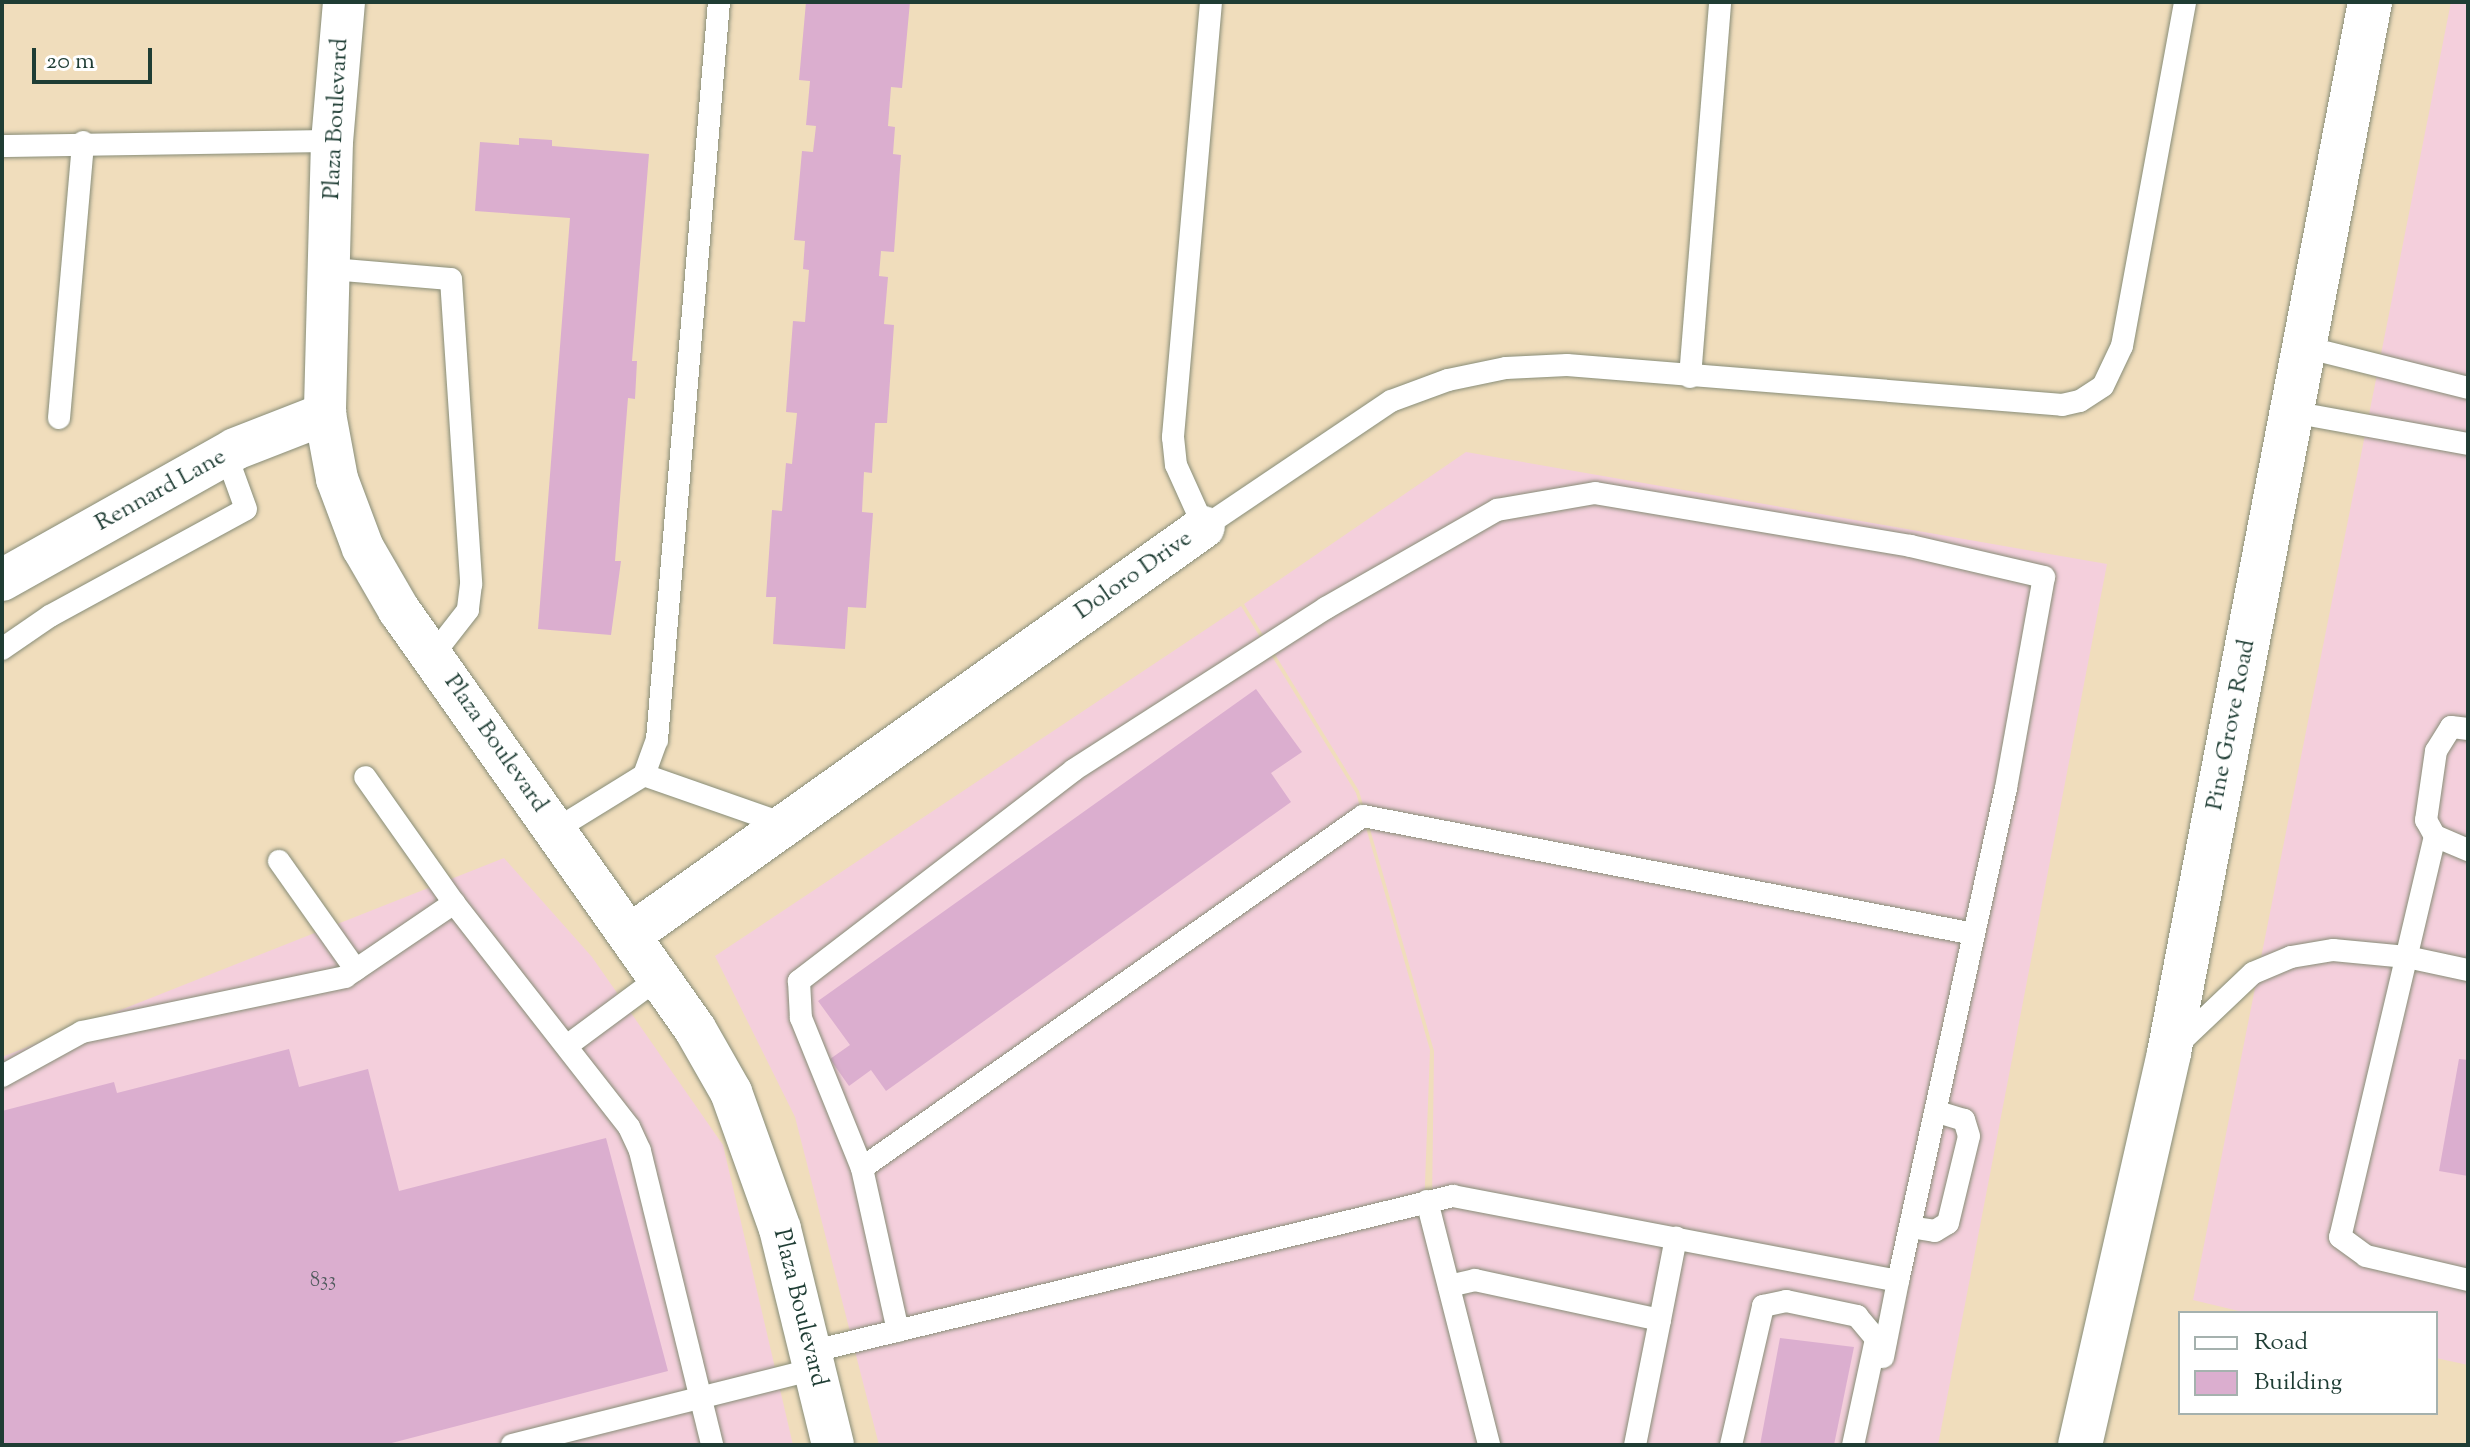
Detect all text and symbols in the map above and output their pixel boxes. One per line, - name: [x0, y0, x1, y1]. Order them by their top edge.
- scale bar: [36, 32, 156, 82]
- street label: Plaza Boulevard: [318, 37, 356, 201]
- text: 20 m: [46, 45, 95, 79]
- street label: Rennard Lane: [91, 443, 231, 539]
- street label: Doloro Drive: [1070, 525, 1198, 627]
- street label: Pine Grove Road: [2201, 637, 2263, 813]
- street label: Plaza Boulevard: [437, 669, 553, 819]
- street label: Plaza Boulevard: [765, 1226, 833, 1390]
- house number: 833: [310, 1269, 336, 1293]
- legend: [2178, 1311, 2438, 1415]
- text: Road: [2254, 1326, 2308, 1360]
- text: Building: [2254, 1366, 2342, 1400]

